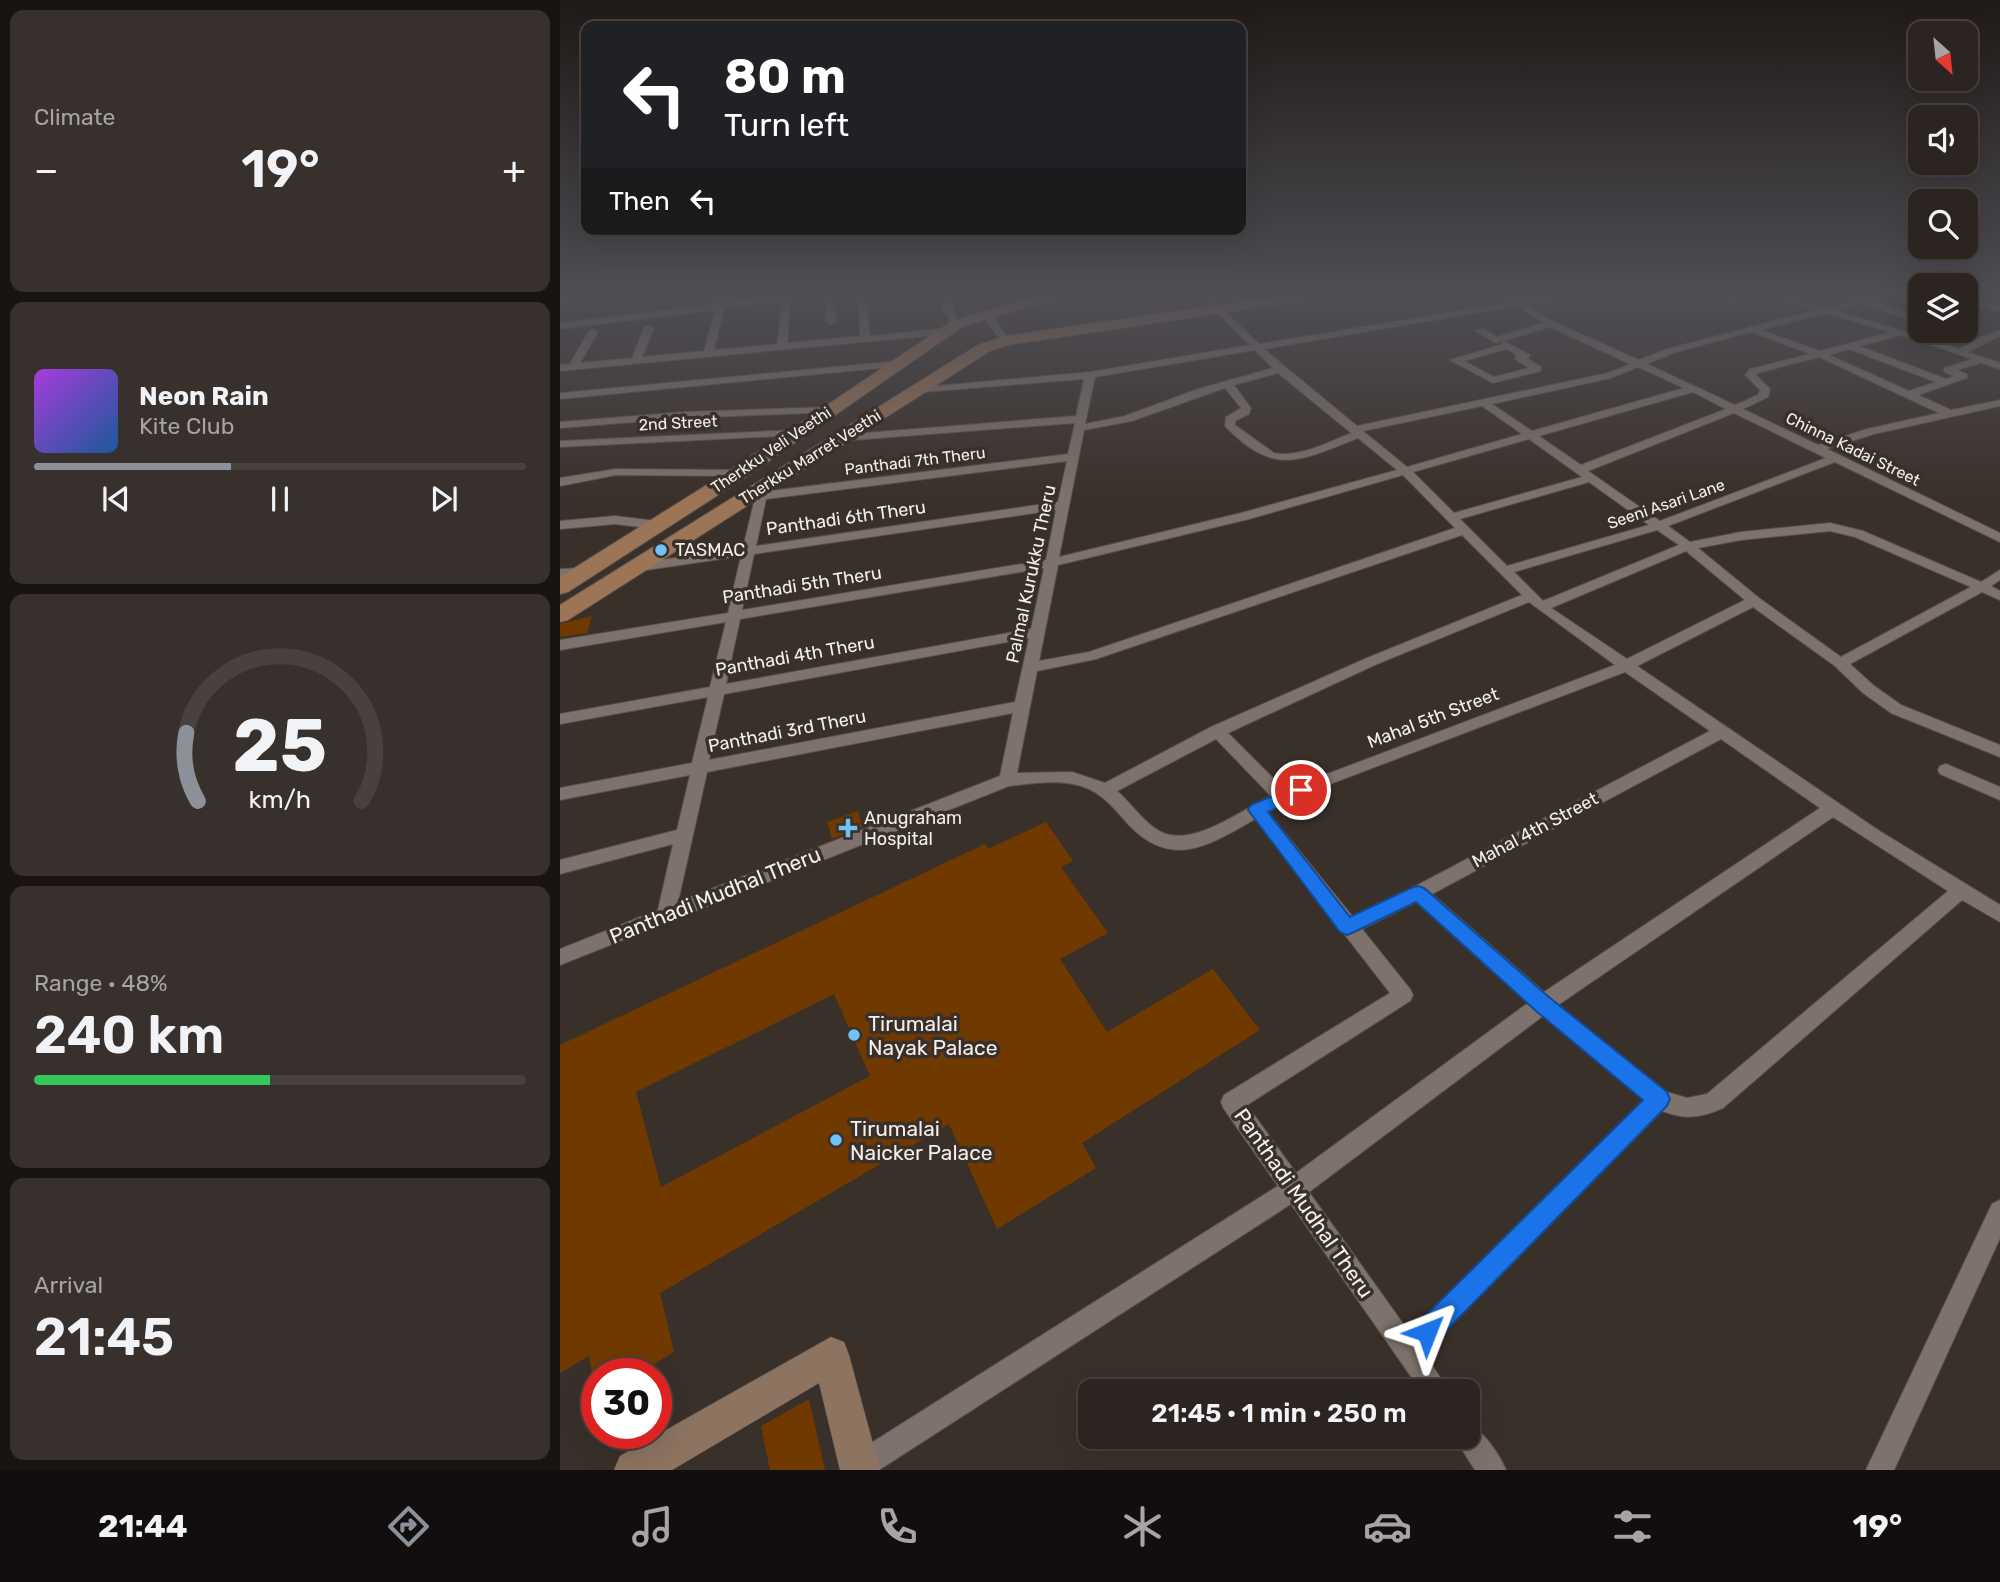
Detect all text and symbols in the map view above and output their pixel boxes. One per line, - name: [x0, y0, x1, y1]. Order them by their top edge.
- north arrow: [1908, 21, 1978, 91]
- map controls: [1908, 21, 1978, 343]
- text: 80 m: [724, 47, 846, 105]
- icon: left: [609, 49, 700, 140]
- text: Climate: [34, 103, 115, 131]
- button: sound: [1908, 105, 1978, 175]
- text: Turn left: [724, 106, 849, 144]
- text: 19°: [241, 138, 320, 200]
- text: −: [34, 147, 59, 193]
- text: +: [502, 147, 526, 193]
- icon: left: [684, 182, 722, 220]
- text: Then: [609, 186, 670, 217]
- button: search: [1908, 189, 1978, 259]
- button: layers: [1908, 273, 1978, 343]
- text: Neon Rain: [139, 381, 269, 412]
- street label: Therkku Veli Veethi: [707, 403, 835, 497]
- street label: Therkku Marret Veethi: [736, 406, 884, 508]
- street label: Chinna Kadai Street: [1783, 408, 1923, 490]
- street label: 2nd Street: [638, 411, 718, 435]
- text: Kite Club: [139, 412, 234, 440]
- street label: Panthadi 7th Theru: [843, 443, 987, 479]
- street label: Seeni Asari Lane: [1605, 475, 1727, 533]
- icon: previous: [97, 480, 135, 518]
- icon: pause: [261, 480, 299, 518]
- icon: next: [425, 480, 463, 518]
- street label: Palmal Kurukku Theru: [1001, 483, 1061, 665]
- street label: Panthadi 6th Theru: [765, 496, 927, 540]
- place label: TASMAC: [675, 539, 745, 561]
- marker: TASMAC: [653, 542, 669, 558]
- street label: Panthadi 5th Theru: [721, 562, 883, 608]
- street label: Panthadi 4th Theru: [714, 631, 876, 681]
- street label: Mahal 5th Street: [1364, 683, 1502, 753]
- text: 25: [233, 703, 327, 789]
- street label: Panthadi 3rd Theru: [706, 705, 868, 757]
- pin: [1271, 760, 1331, 820]
- icon: arrive: [1282, 771, 1320, 809]
- text: km/h: [249, 785, 311, 814]
- street label: Mahal 4th Street: [1468, 788, 1602, 872]
- place label: Anugraham Hospital: [864, 807, 962, 850]
- marker: Anugraham Hospital: [838, 818, 858, 838]
- street label: Panthadi Mudhal Theru: [606, 841, 824, 949]
- text: Range · 48%: [34, 969, 168, 997]
- text: 240 km: [34, 1004, 224, 1066]
- place label: Tirumalai Nayak Palace: [868, 1011, 997, 1060]
- marker: Tirumalai Nayak Palace: [846, 1027, 862, 1043]
- street label: Panthadi Mudhal Theru: [1229, 1103, 1379, 1303]
- place label: Tirumalai Naicker Palace: [850, 1116, 993, 1165]
- marker: Tirumalai Naicker Palace: [828, 1132, 844, 1148]
- text: Arrival: [34, 1271, 103, 1299]
- position arrow: [1390, 1295, 1464, 1369]
- text: 21:45: [34, 1306, 174, 1368]
- speed limit sign: 30: [581, 1358, 672, 1449]
- text: 21:45 · 1 min · 250 m: [1151, 1398, 1407, 1429]
- icon: directions: [384, 1502, 433, 1551]
- icon: music: [628, 1502, 677, 1551]
- icon: phone: [873, 1502, 922, 1551]
- icon: climate: [1118, 1502, 1167, 1551]
- icon: car: [1363, 1502, 1412, 1551]
- icon: filters: [1608, 1502, 1657, 1551]
- text: 21:44: [98, 1507, 188, 1545]
- text: 19°: [1852, 1507, 1902, 1545]

